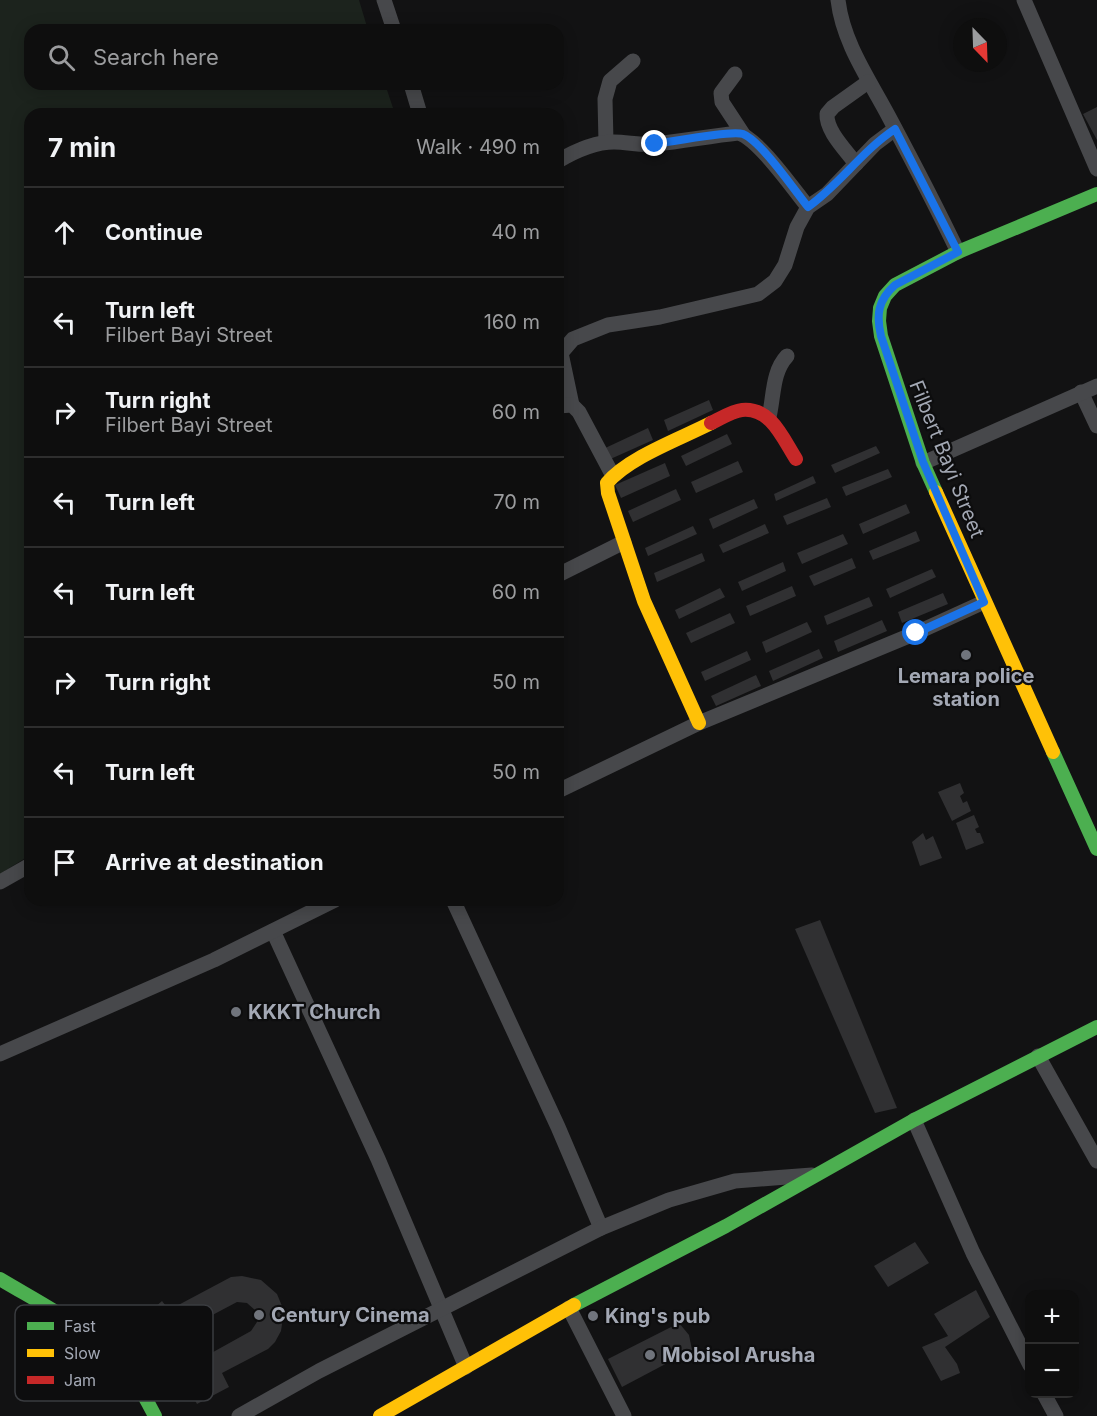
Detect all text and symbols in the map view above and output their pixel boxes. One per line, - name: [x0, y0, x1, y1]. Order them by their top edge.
- north arrow: [953, 18, 1007, 72]
- search box: [24, 24, 564, 90]
- icon: search: [45, 41, 78, 74]
- text: Search here: [93, 44, 219, 70]
- route end: [641, 130, 667, 156]
- text: 7 min: [48, 132, 116, 163]
- text: Walk · 490 m: [416, 135, 540, 159]
- icon: ahead: [48, 216, 81, 249]
- text: Continue: [105, 219, 203, 245]
- text: 40 m: [491, 220, 540, 244]
- text: Turn left: [105, 297, 195, 323]
- icon: left: [48, 306, 81, 339]
- text: 160 m: [484, 310, 540, 334]
- text: Filbert Bayi Street: [105, 323, 273, 347]
- street label: Filbert Bayi Street: [904, 377, 990, 542]
- text: Turn right: [105, 387, 211, 413]
- icon: right: [48, 396, 81, 429]
- text: 60 m: [492, 400, 540, 424]
- text: Filbert Bayi Street: [105, 413, 273, 437]
- icon: left: [48, 486, 81, 519]
- text: Turn left: [105, 489, 195, 515]
- text: 70 m: [493, 490, 540, 514]
- icon: left: [48, 576, 81, 609]
- text: Turn left: [105, 579, 195, 605]
- text: 60 m: [492, 580, 540, 604]
- route start: [902, 619, 928, 645]
- marker: Lemara police station: [959, 648, 973, 662]
- place label: Lemara police station: [898, 664, 1034, 711]
- icon: right: [48, 666, 81, 699]
- text: Turn right: [105, 669, 211, 695]
- text: 50 m: [492, 670, 540, 694]
- icon: left: [48, 756, 81, 789]
- text: Turn left: [105, 759, 195, 785]
- text: 50 m: [492, 760, 540, 784]
- icon: arrive: [48, 846, 81, 879]
- text: Arrive at destination: [105, 849, 324, 875]
- place label: KKKT Church: [248, 1000, 381, 1024]
- marker: KKKT Church: [229, 1005, 243, 1019]
- map controls: [1025, 1290, 1079, 1398]
- button: +: [1025, 1290, 1079, 1344]
- place label: Century Cinema: [271, 1303, 430, 1327]
- place label: King's pub: [605, 1304, 710, 1328]
- legend: [15, 1305, 213, 1401]
- marker: Century Cinema: [252, 1308, 266, 1322]
- marker: King's pub: [586, 1309, 600, 1323]
- text: Fast: [64, 1316, 96, 1336]
- text: Slow: [64, 1343, 101, 1363]
- place label: Mobisol Arusha: [662, 1343, 815, 1367]
- button: −: [1025, 1344, 1079, 1398]
- marker: Mobisol Arusha: [643, 1348, 657, 1362]
- text: Jam: [64, 1370, 96, 1390]

